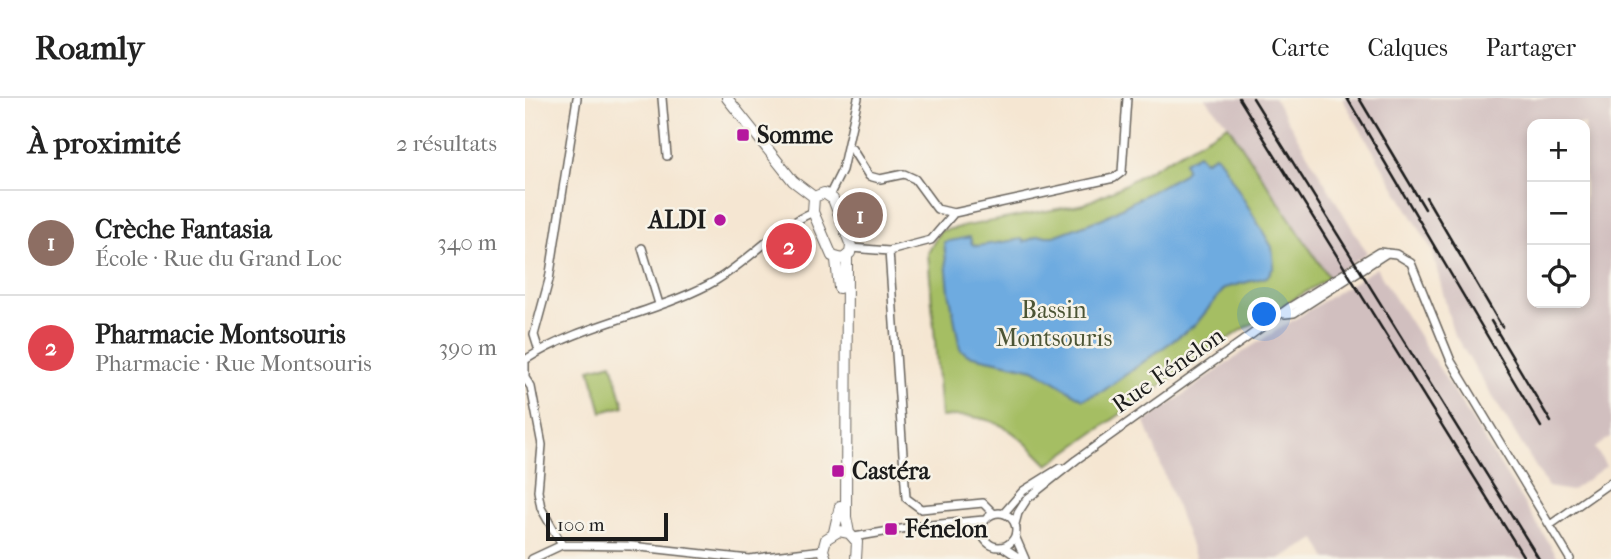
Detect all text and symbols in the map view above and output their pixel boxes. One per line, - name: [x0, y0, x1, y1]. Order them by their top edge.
- text: Roamly: [35, 29, 144, 68]
- text: Carte: [1271, 34, 1329, 62]
- text: Calques: [1367, 34, 1448, 62]
- text: Partager: [1486, 34, 1576, 62]
- map controls: [1527, 119, 1590, 308]
- button: +: [1527, 119, 1590, 182]
- place label: Somme: [757, 121, 833, 149]
- text: À proximité: [28, 126, 181, 161]
- marker: Somme: [735, 127, 751, 143]
- text: 2 résultats: [396, 130, 497, 157]
- button: −: [1527, 182, 1590, 245]
- pin: 1: [837, 189, 883, 241]
- place label: ALDI: [647, 206, 707, 234]
- marker: ALDI: [712, 212, 728, 228]
- text: Crèche Fantasia: [95, 214, 272, 245]
- pin: 2: [766, 220, 812, 272]
- text: 1: [47, 229, 55, 256]
- text: 340 m: [437, 229, 497, 256]
- text: École · Rue du Grand Loc: [95, 245, 342, 272]
- button: locate: [1527, 245, 1590, 308]
- park label: Bassin Montsouris: [996, 296, 1112, 352]
- your location: [1247, 297, 1281, 331]
- text: Pharmacie Montsouris: [95, 319, 346, 350]
- street label: Rue Fénelon: [1107, 321, 1229, 419]
- text: 2: [45, 334, 57, 361]
- text: 390 m: [439, 334, 497, 361]
- text: Pharmacie · Rue Montsouris: [95, 350, 372, 377]
- place label: Castéra: [852, 457, 931, 485]
- marker: Castéra: [830, 463, 846, 479]
- scale bar: [546, 510, 669, 542]
- text: 100 m: [557, 514, 605, 536]
- place label: Fénelon: [904, 515, 989, 543]
- marker: Fénelon: [883, 521, 899, 537]

